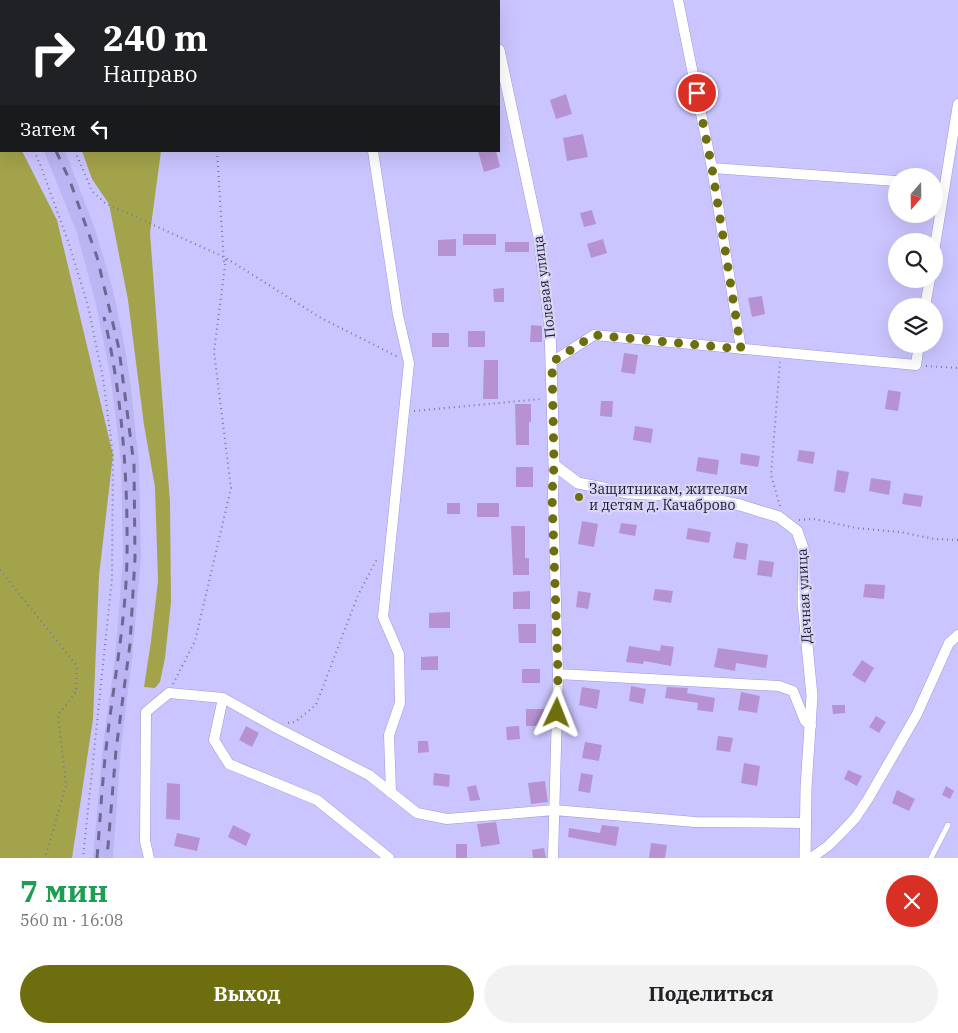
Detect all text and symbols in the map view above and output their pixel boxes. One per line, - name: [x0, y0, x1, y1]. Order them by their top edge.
- text: 240 m: [103, 15, 208, 61]
- icon: right: [20, 20, 85, 85]
- text: Направо: [103, 59, 197, 88]
- pin: [676, 72, 718, 114]
- icon: arrive: [683, 79, 711, 107]
- icon: left: [86, 115, 114, 143]
- text: Затем: [20, 117, 76, 141]
- north arrow: [888, 168, 942, 222]
- map controls: [888, 168, 943, 353]
- button: search: [888, 233, 943, 288]
- street label: Полевая улица: [529, 234, 559, 339]
- button: layers: [888, 298, 943, 353]
- place label: Защитникам, жителям и детям д. Качаброво: [589, 480, 748, 514]
- marker: Защитникам, жителям и детям д. Качаброво: [573, 491, 585, 503]
- street label: Дачная улица: [793, 548, 815, 644]
- position arrow: [530, 686, 582, 738]
- text: 7 мин: [20, 871, 108, 910]
- button: close: [886, 875, 938, 927]
- text: 560 m · 16:08: [20, 910, 123, 930]
- button: Выход: [20, 965, 474, 1023]
- button: Поделиться: [484, 965, 938, 1023]

